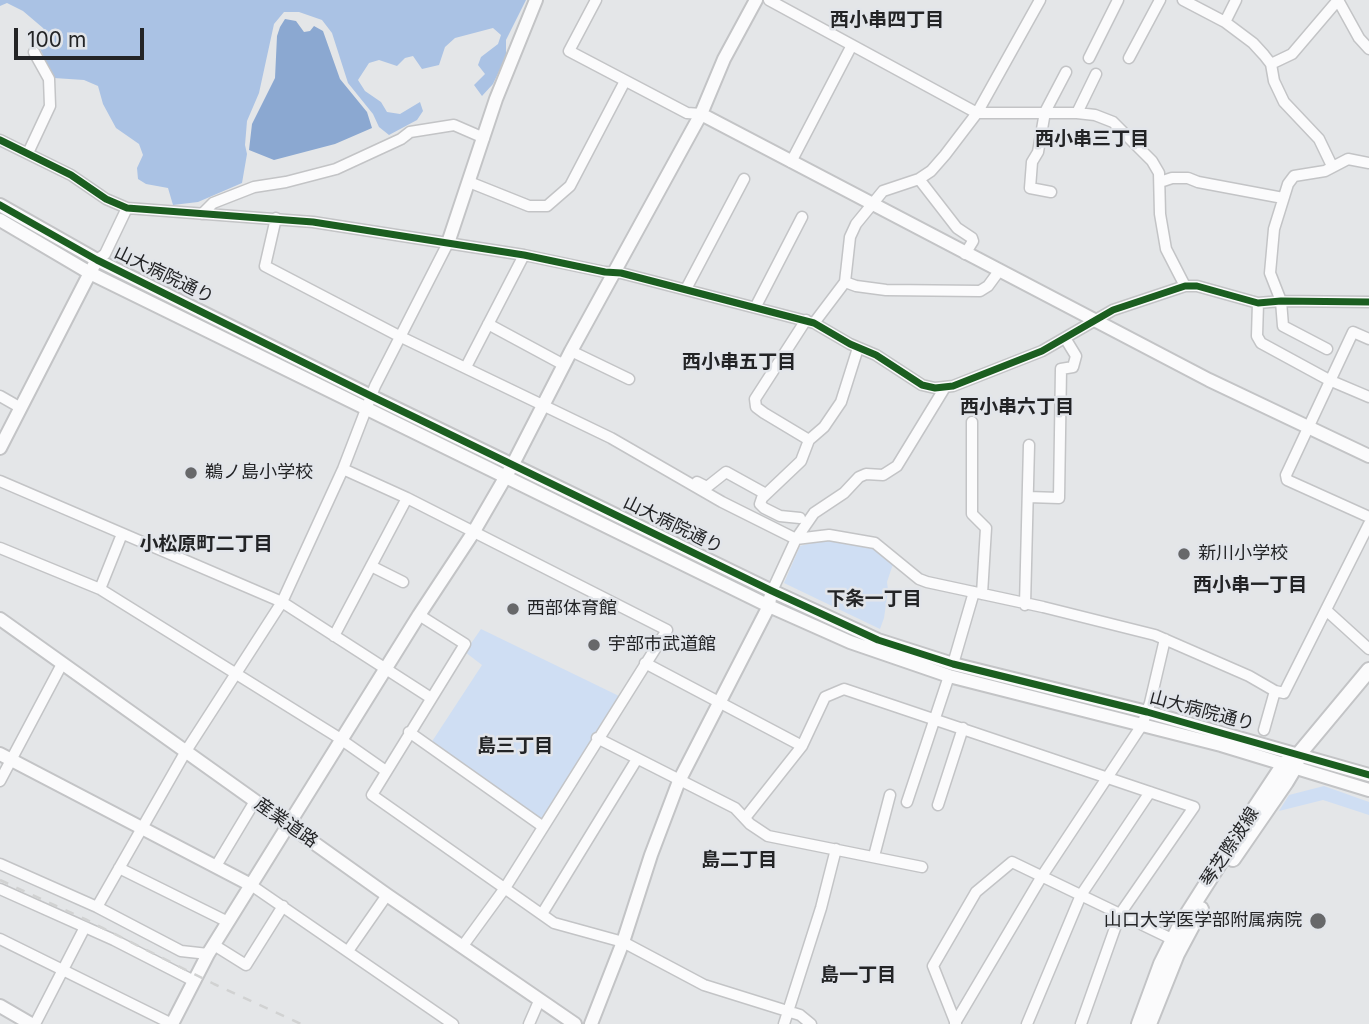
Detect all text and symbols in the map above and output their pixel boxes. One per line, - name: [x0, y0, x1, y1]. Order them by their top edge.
- district label: 西小串四丁目: [830, 9, 944, 31]
- scale bar: [18, 14, 147, 58]
- text: 100 m: [27, 27, 86, 52]
- district label: 西小串三丁目: [1035, 128, 1149, 150]
- street label: 山大病院通り: [111, 242, 217, 308]
- district label: 西小串五丁目: [682, 351, 796, 373]
- district label: 西小串六丁目: [960, 396, 1074, 418]
- place label: 鵜ノ島小学校: [205, 462, 313, 484]
- marker: 鵜ノ島小学校: [183, 465, 199, 481]
- street label: 山大病院通り: [620, 492, 726, 558]
- district label: 小松原町二丁目: [140, 533, 272, 555]
- place label: 新川小学校: [1198, 543, 1288, 565]
- marker: 新川小学校: [1176, 546, 1192, 562]
- district label: 西小串一丁目: [1193, 574, 1307, 596]
- district label: 下条一丁目: [827, 588, 921, 610]
- place label: 西部体育館: [527, 598, 617, 620]
- marker: 西部体育館: [505, 601, 521, 617]
- place label: 宇部市武道館: [608, 634, 716, 656]
- marker: 宇部市武道館: [586, 637, 602, 653]
- street label: 山大病院通り: [1147, 687, 1257, 735]
- district label: 島三丁目: [477, 735, 553, 757]
- street label: 産業道路: [250, 794, 322, 852]
- street label: 琴芝際波線: [1196, 803, 1264, 891]
- district label: 島二丁目: [701, 849, 777, 871]
- place label: 山口大学医学部附属病院: [1104, 910, 1302, 932]
- marker: 山口大学医学部附属病院: [1308, 911, 1328, 931]
- district label: 島一丁目: [820, 964, 896, 986]

